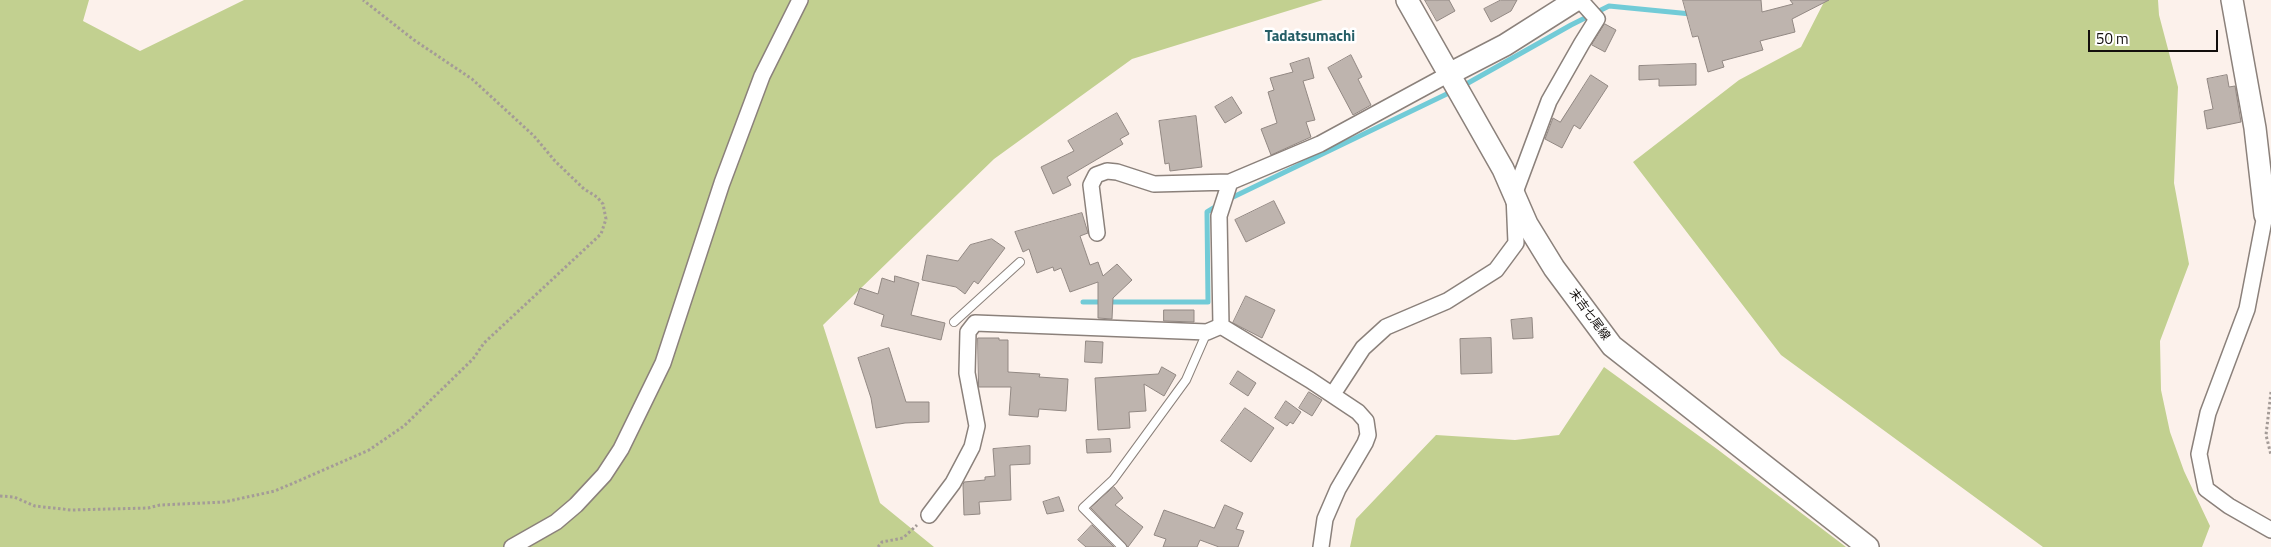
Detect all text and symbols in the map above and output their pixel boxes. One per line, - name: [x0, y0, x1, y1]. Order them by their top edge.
- scale bar: [2091, 20, 2221, 52]
- text: 50 m: [2096, 27, 2129, 50]
- district label: Tadatsumachi: [1265, 28, 1355, 46]
- street label: 末吉七尾線: [1566, 286, 1612, 344]

